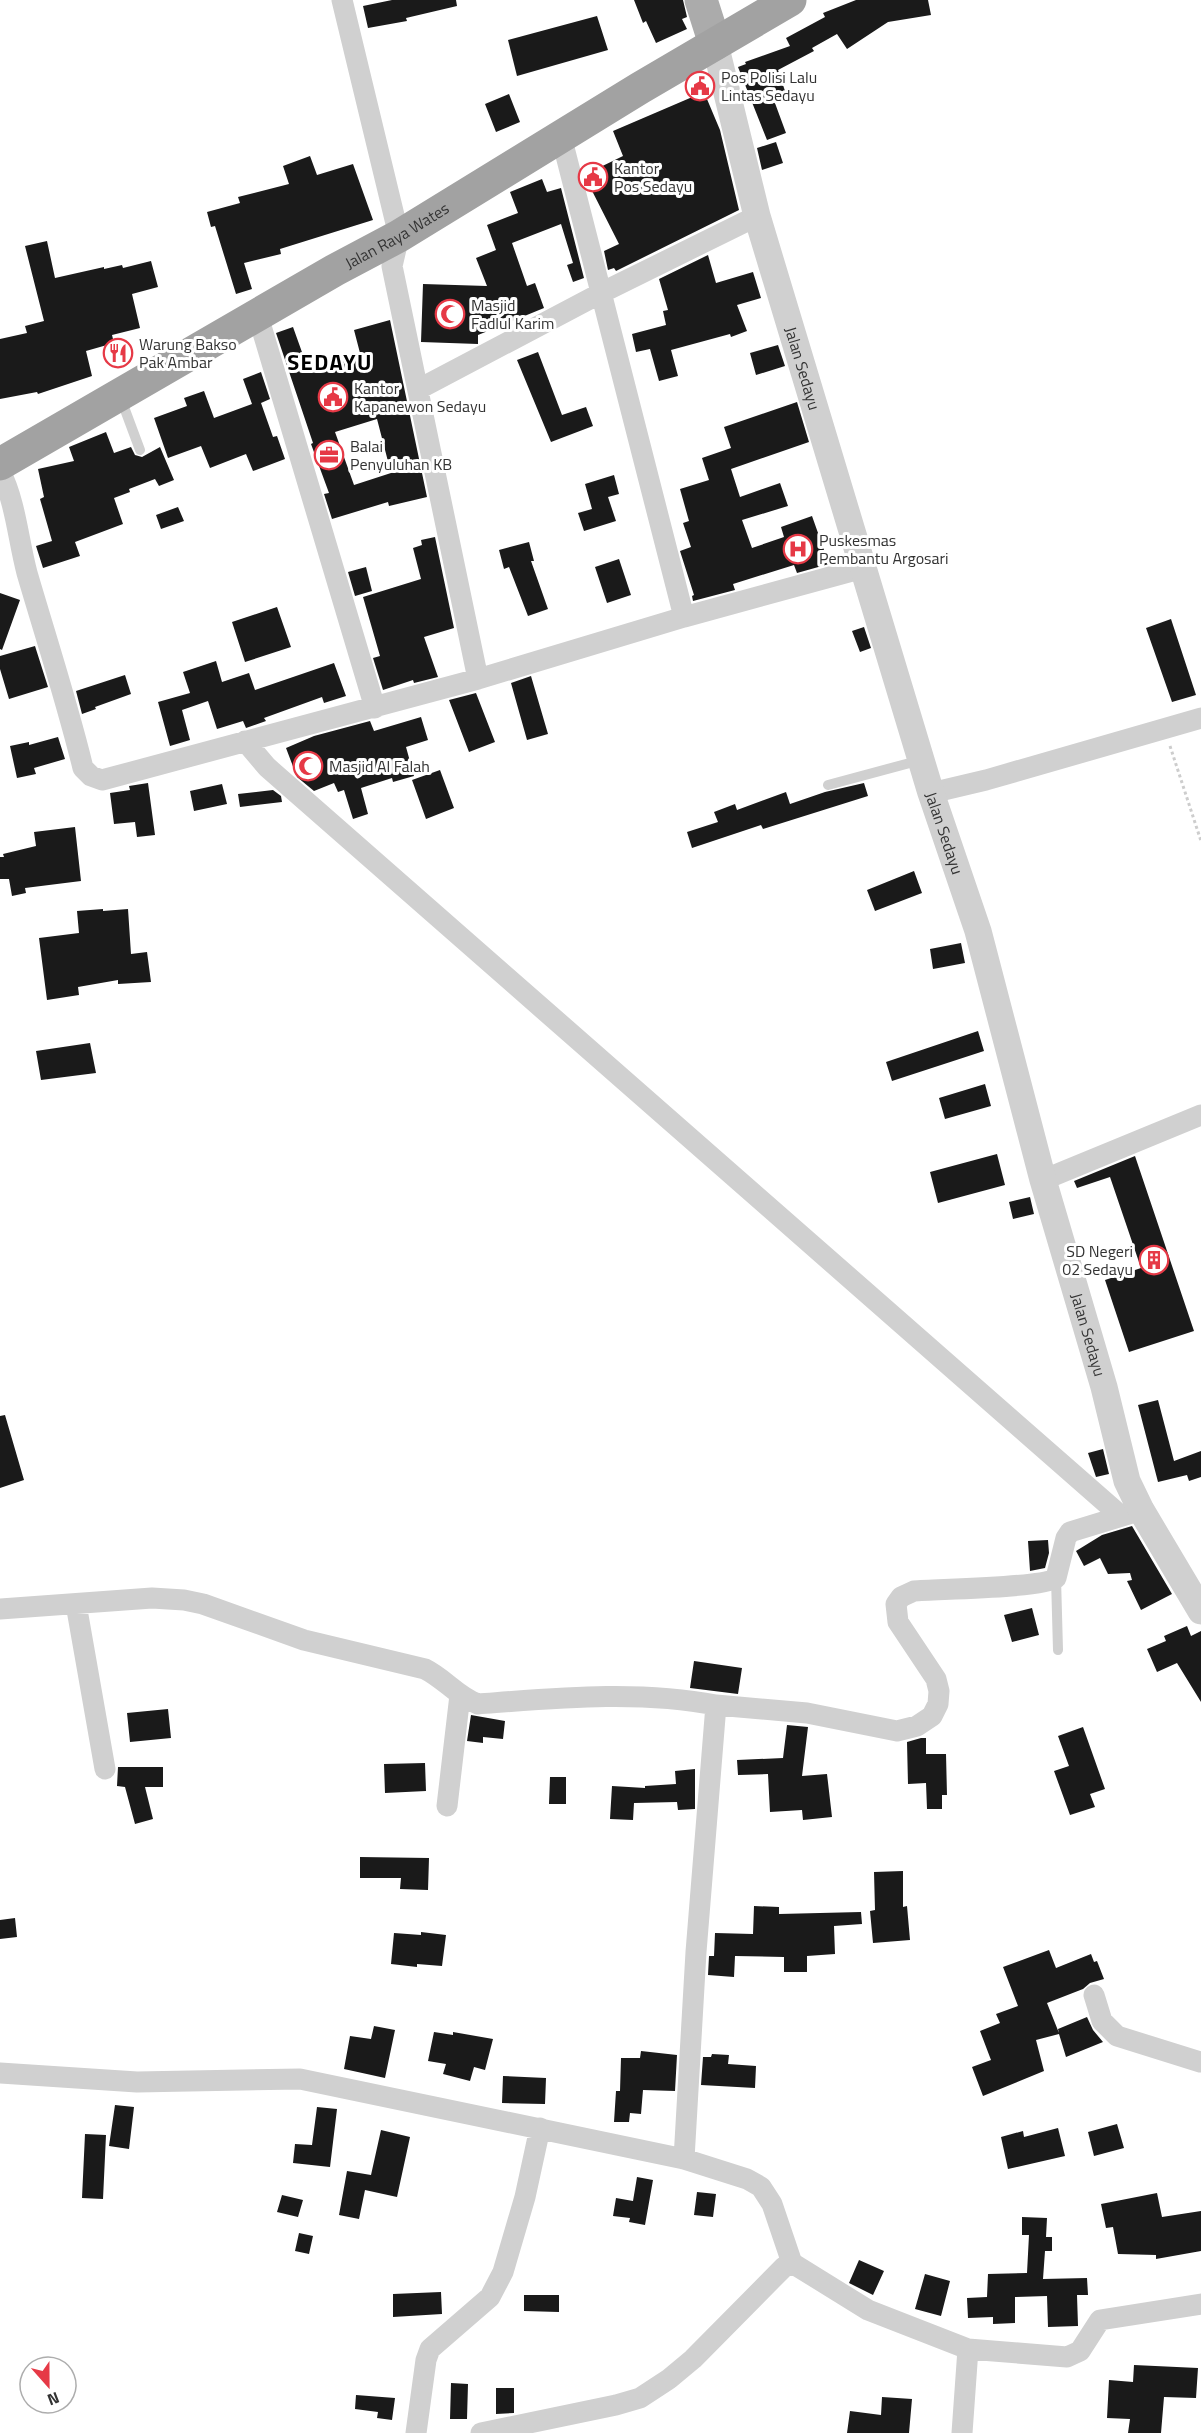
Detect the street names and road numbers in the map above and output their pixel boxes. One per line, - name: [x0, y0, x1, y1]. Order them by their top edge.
- street label: Jalan Raya Wates: [340, 196, 454, 275]
- street label: Jalan Sedayu: [779, 324, 827, 413]
- street label: Jalan Sedayu: [919, 788, 970, 878]
- street label: Jalan Sedayu: [1065, 1290, 1112, 1379]

